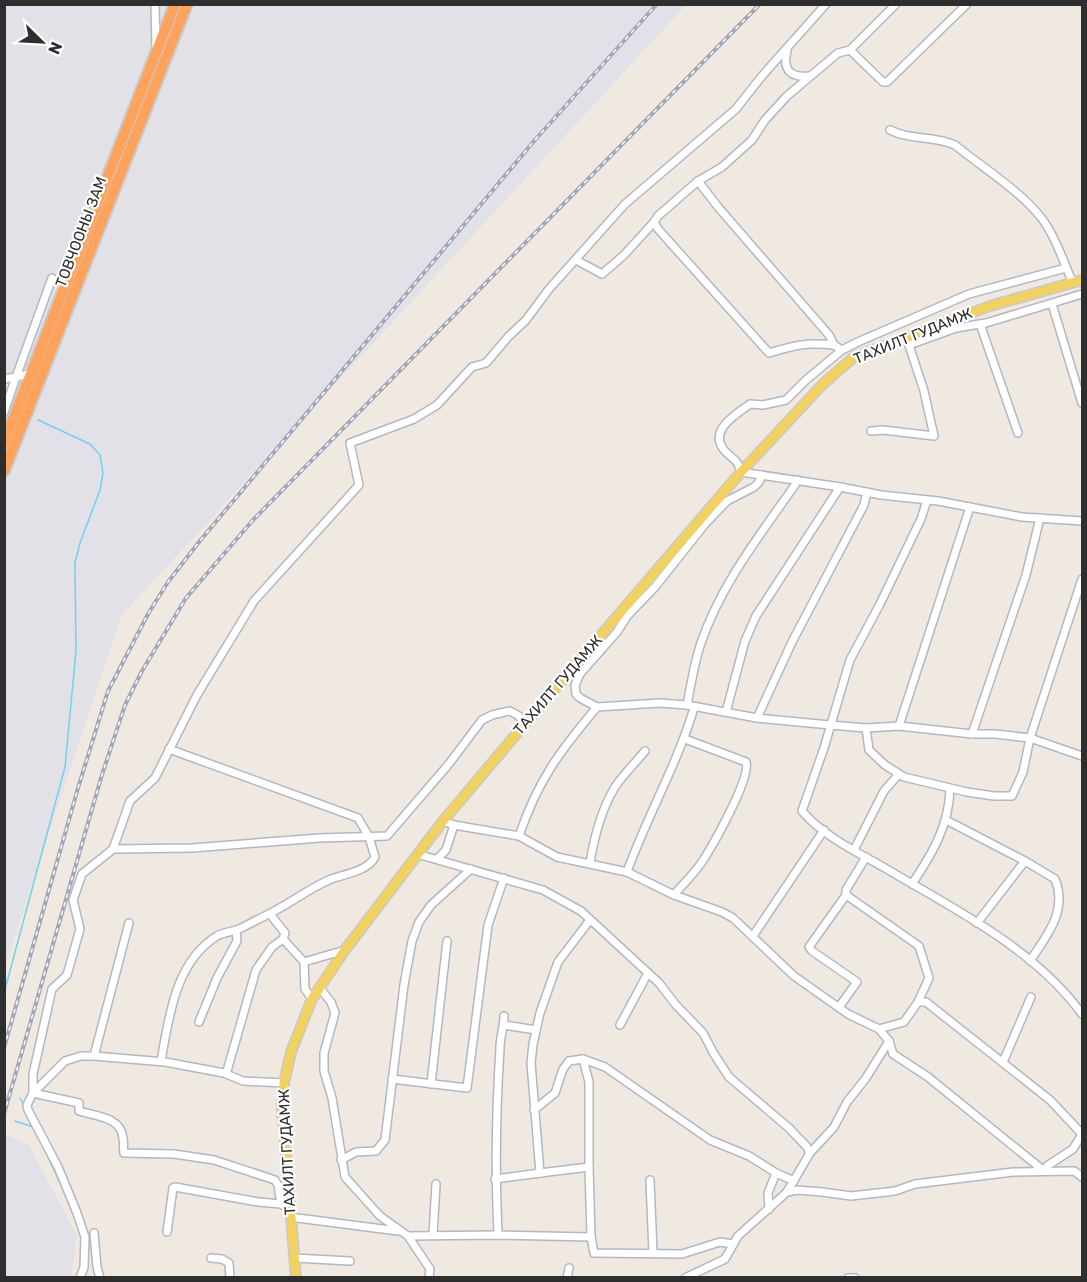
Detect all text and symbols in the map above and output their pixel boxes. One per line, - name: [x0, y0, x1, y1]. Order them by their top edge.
- north arrow: [12, 12, 72, 72]
- text: N: [44, 39, 66, 57]
- street label: ТОВЧООНЫ ЗАМ: [52, 174, 110, 290]
- street label: ТАХИЛТ ГУДАМЖ: [851, 304, 975, 368]
- street label: ТАХИЛТ ГУДАМЖ: [510, 631, 606, 739]
- street label: ТАХИЛТ ГУДАМЖ: [275, 1088, 299, 1216]

